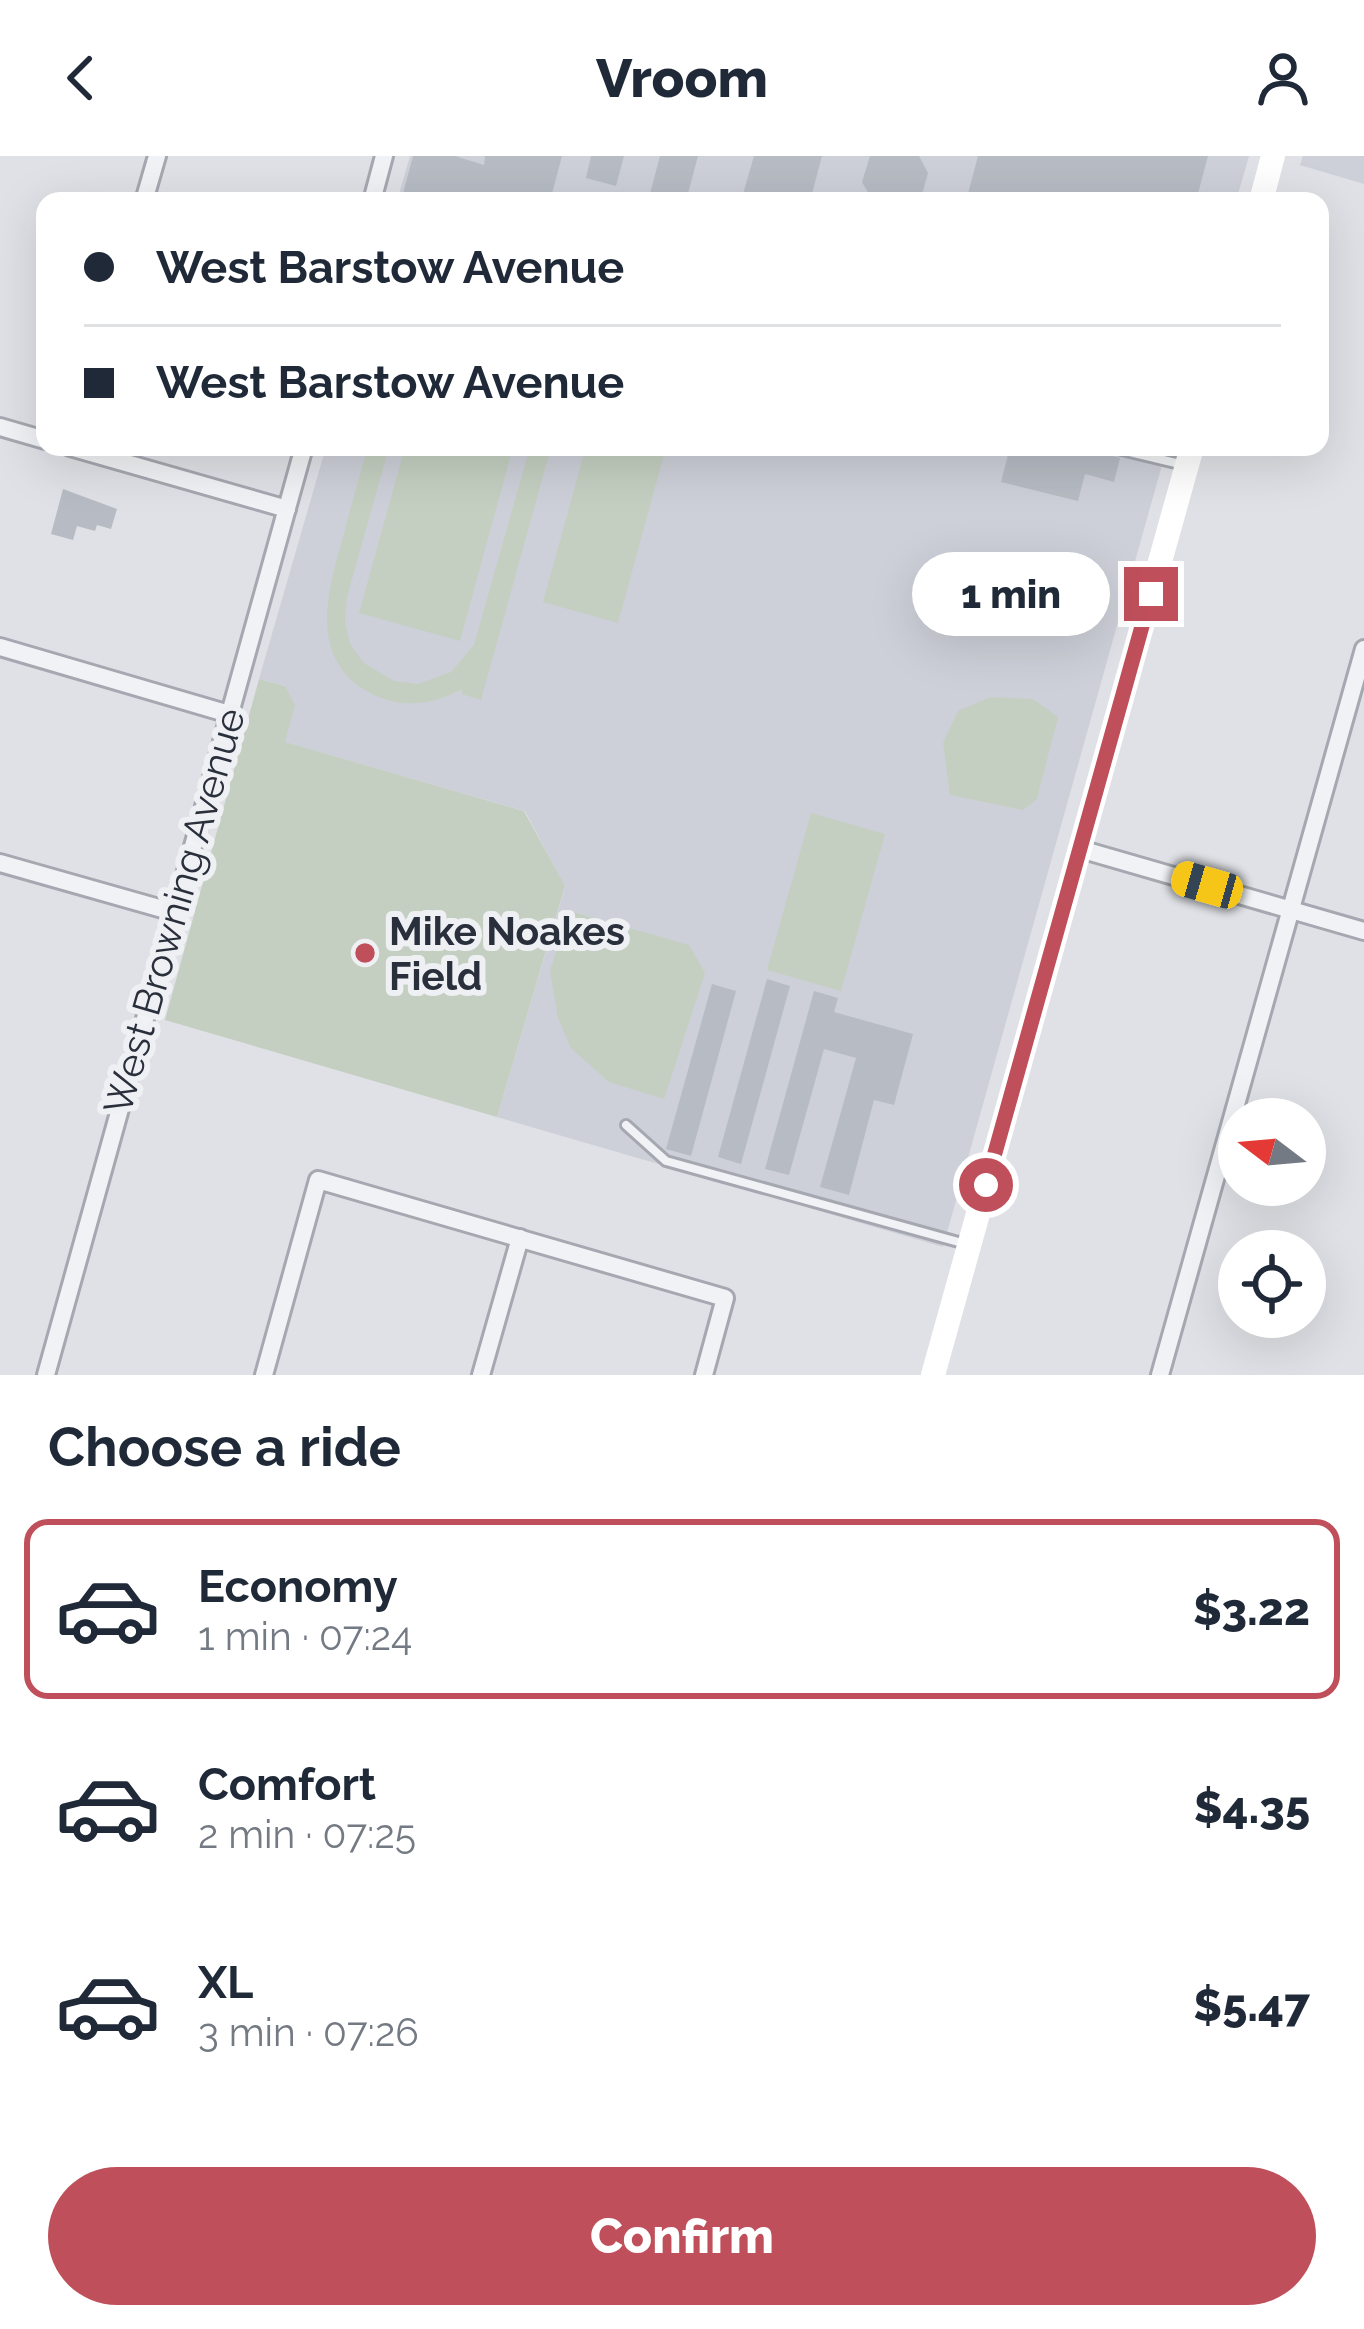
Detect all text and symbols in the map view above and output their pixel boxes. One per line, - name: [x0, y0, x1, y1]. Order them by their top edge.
- icon: back: [48, 45, 114, 111]
- icon: person: [1250, 45, 1316, 111]
- text: Vroom: [596, 46, 768, 110]
- text: West Barstow Avenue: [156, 241, 624, 294]
- text: West Barstow Avenue: [156, 356, 624, 409]
- callout: 1 min: [911, 552, 1109, 636]
- route end: [1124, 567, 1178, 621]
- text: 1 min: [961, 571, 1061, 617]
- street label: West Browning Avenue: [94, 703, 254, 1119]
- car: [1167, 858, 1247, 912]
- place label: Mike Noakes Field: [389, 908, 625, 999]
- marker: Mike Noakes Field: [352, 940, 378, 966]
- north arrow: [1218, 1098, 1326, 1206]
- map controls: [1218, 1098, 1326, 1338]
- route start: [959, 1158, 1013, 1212]
- button: locate: [1218, 1230, 1326, 1338]
- text: Choose a ride: [48, 1415, 401, 1479]
- icon: car: [54, 1555, 162, 1663]
- text: Economy: [198, 1560, 398, 1613]
- text: $3.22: [1193, 1583, 1310, 1636]
- text: 1 min · 07:24: [198, 1613, 412, 1659]
- icon: car: [54, 1753, 162, 1861]
- text: Comfort: [198, 1758, 376, 1811]
- text: $4.35: [1194, 1781, 1310, 1834]
- text: 2 min · 07:25: [198, 1811, 416, 1857]
- icon: car: [54, 1951, 162, 2059]
- text: XL: [198, 1956, 253, 2009]
- text: $5.47: [1193, 1979, 1310, 2032]
- text: 3 min · 07:26: [198, 2009, 419, 2055]
- button: Confirm: [48, 2167, 1316, 2305]

